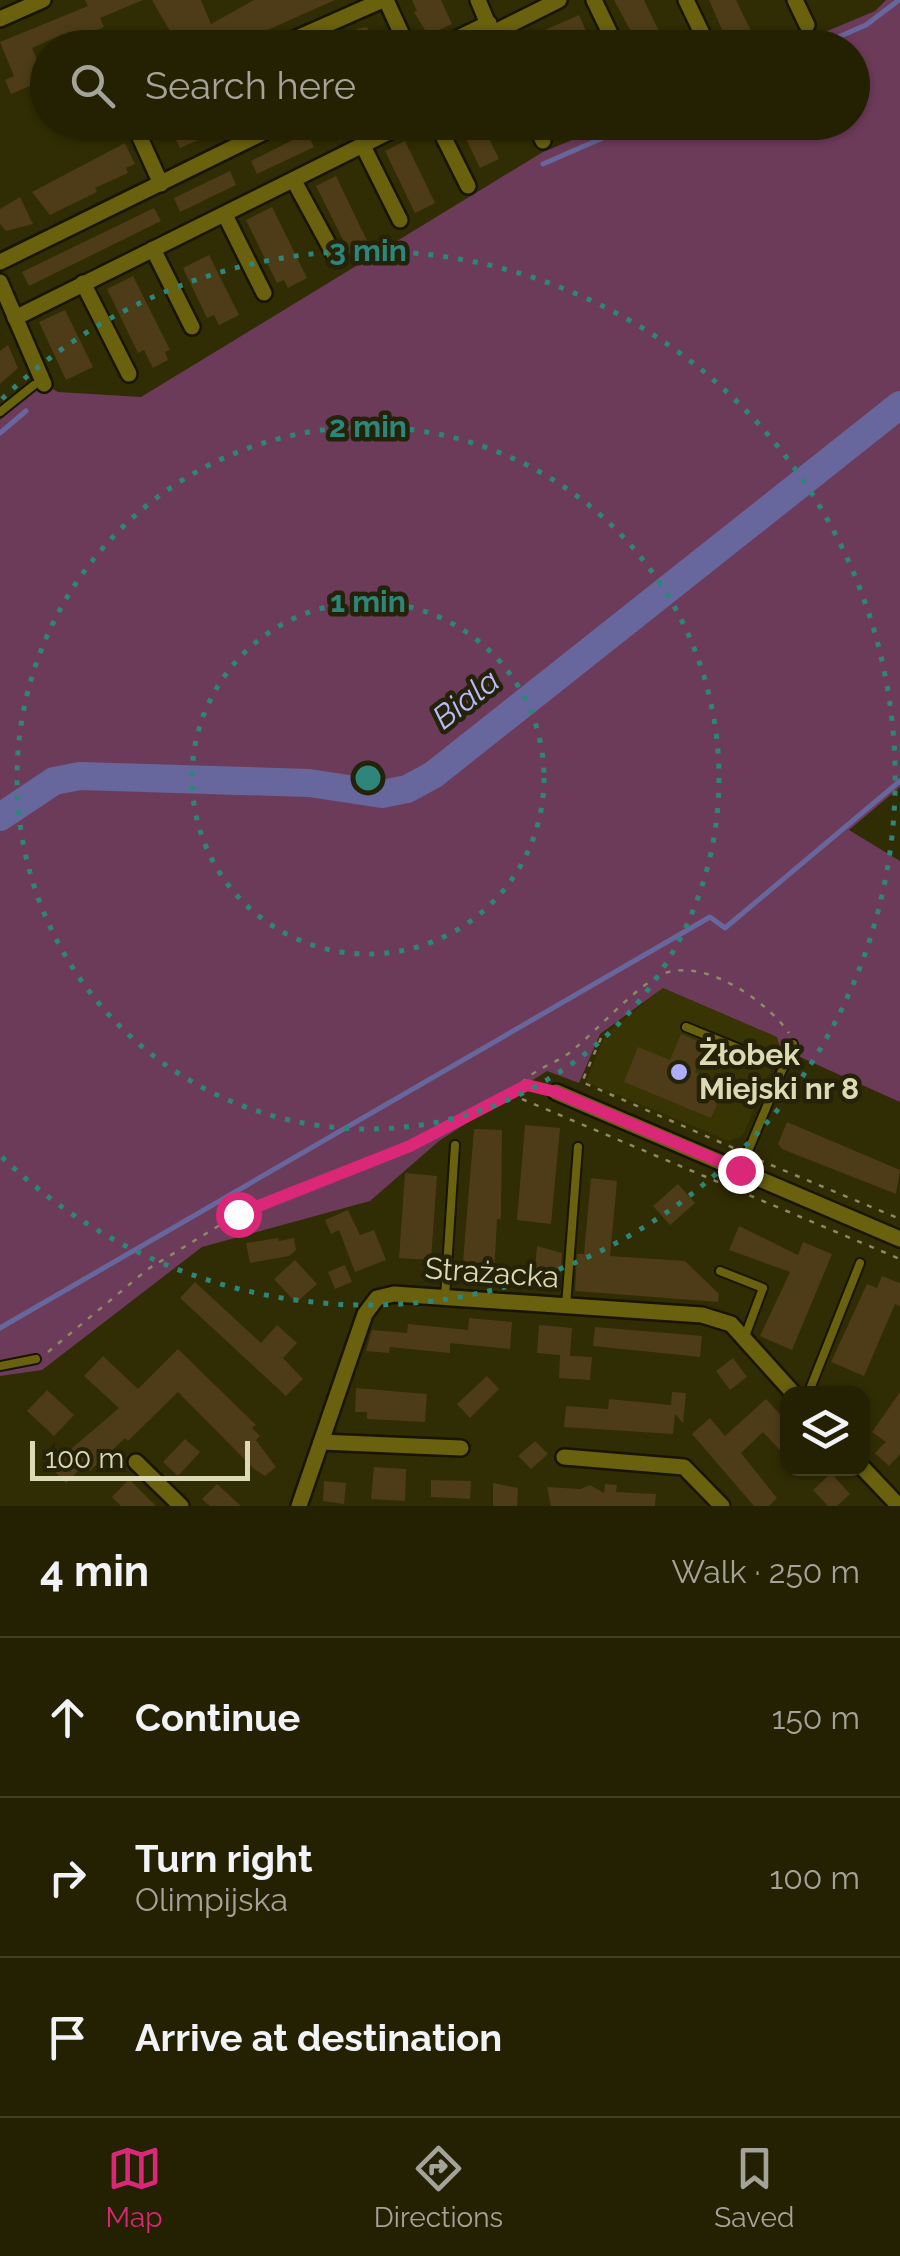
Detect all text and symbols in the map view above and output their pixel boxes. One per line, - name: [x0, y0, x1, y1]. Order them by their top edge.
- search box: [30, 30, 870, 140]
- icon: search: [65, 58, 120, 113]
- text: Search here: [145, 63, 356, 108]
- text: 3 min: [329, 233, 407, 268]
- text: 2 min: [329, 409, 407, 444]
- text: 1 min: [330, 584, 406, 619]
- water label: Biala: [425, 661, 506, 736]
- centre of rings: [350, 760, 386, 796]
- place label: Żłobek Miejski nr 8: [699, 1037, 859, 1106]
- marker: Żłobek Miejski nr 8: [668, 1061, 690, 1083]
- route end: [718, 1148, 764, 1194]
- route start: [216, 1192, 262, 1238]
- street label: Strażacka: [424, 1250, 560, 1295]
- map controls: [780, 1386, 870, 1476]
- button: layers: [780, 1386, 870, 1476]
- scale bar: [30, 1436, 250, 1480]
- text: 100 m: [45, 1442, 124, 1475]
- text: 4 min: [40, 1547, 149, 1596]
- text: Walk · 250 m: [671, 1553, 860, 1590]
- icon: ahead: [40, 1690, 95, 1745]
- text: Continue: [135, 1695, 300, 1740]
- text: 150 m: [772, 1699, 860, 1736]
- text: Turn right: [135, 1836, 312, 1881]
- icon: right: [40, 1850, 95, 1905]
- text: 100 m: [770, 1859, 860, 1896]
- text: Olimpijska: [135, 1881, 288, 1918]
- icon: arrive: [40, 2010, 95, 2065]
- text: Arrive at destination: [135, 2015, 502, 2060]
- tab: Map: [106, 2141, 163, 2234]
- tab: Directions: [374, 2141, 503, 2234]
- tab: Saved: [714, 2141, 794, 2234]

